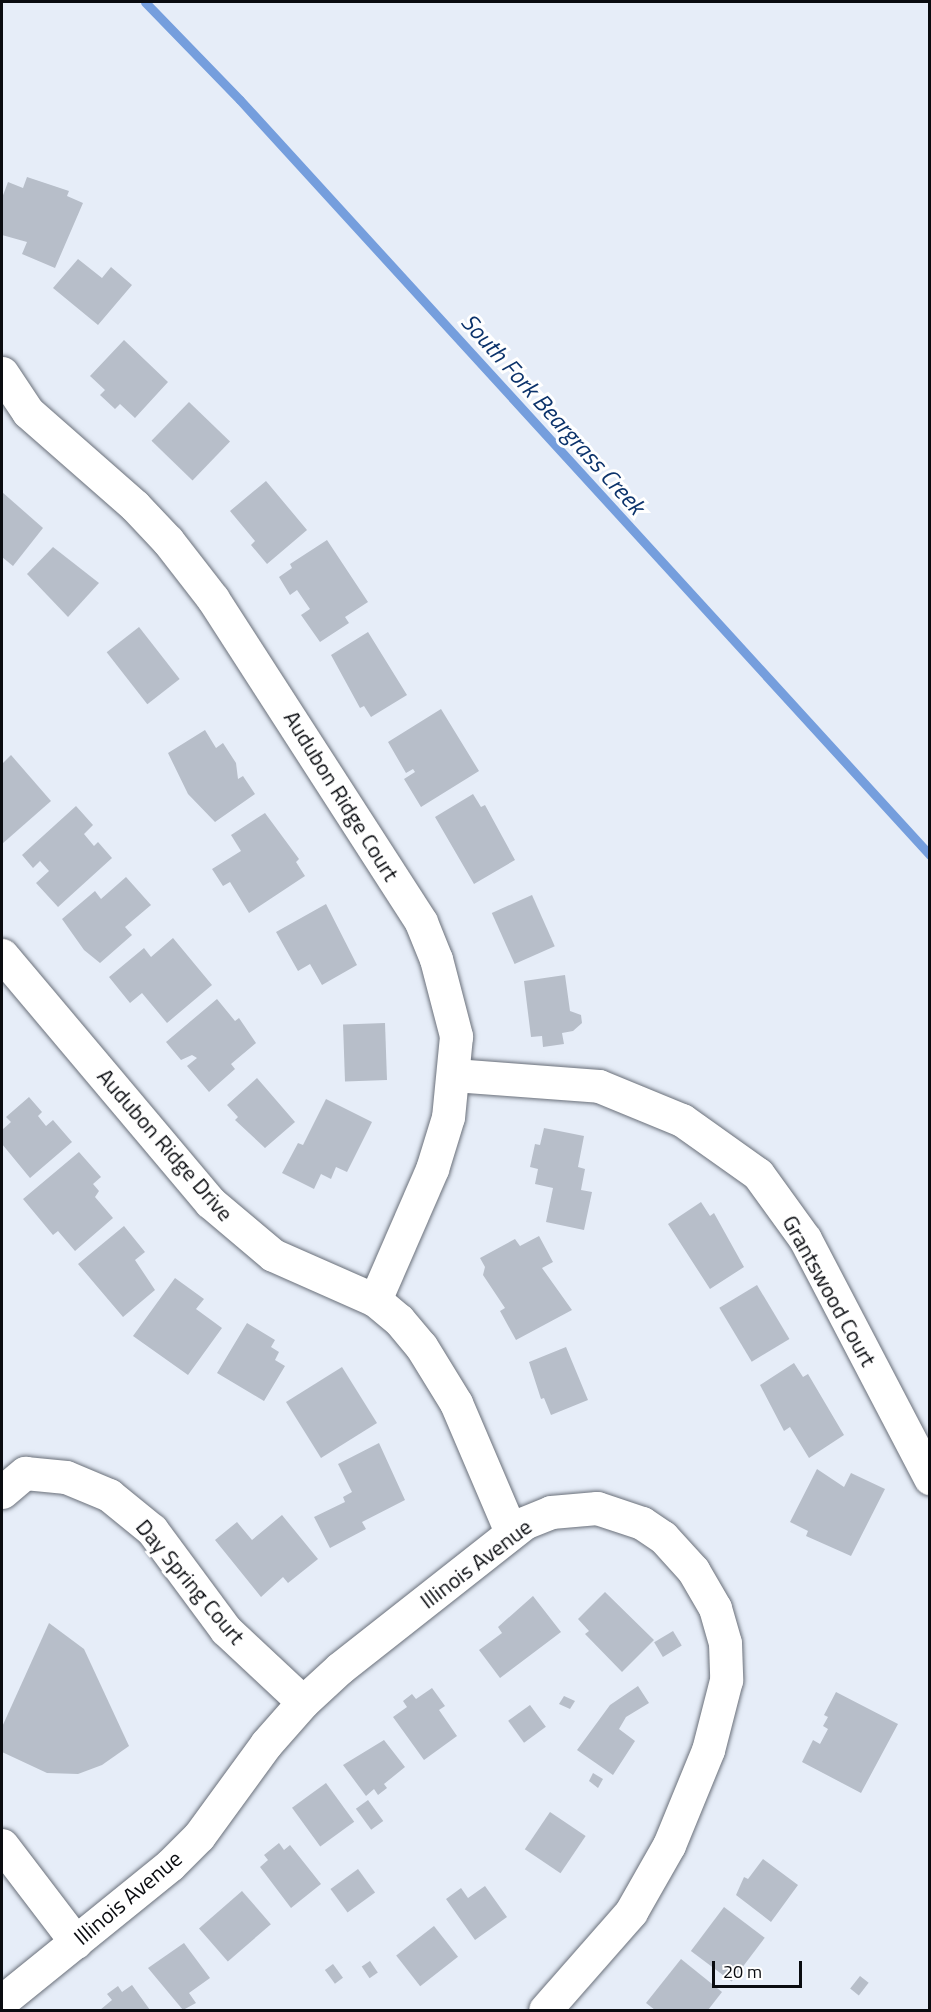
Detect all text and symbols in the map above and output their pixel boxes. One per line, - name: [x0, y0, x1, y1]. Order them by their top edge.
- water label: South Fork Beargrass Creek: [455, 308, 651, 520]
- street label: Audubon Ridge Court: [278, 706, 404, 886]
- street label: Audubon Ridge Drive: [92, 1063, 238, 1227]
- street label: Grantswood Court: [777, 1211, 881, 1371]
- street label: Day Spring Court: [130, 1514, 250, 1650]
- street label: Illinois Avenue: [415, 1514, 537, 1614]
- street label: Illinois Avenue: [69, 1845, 187, 1951]
- scale bar: [715, 1949, 805, 1987]
- text: 20 m: [723, 1958, 762, 1985]

